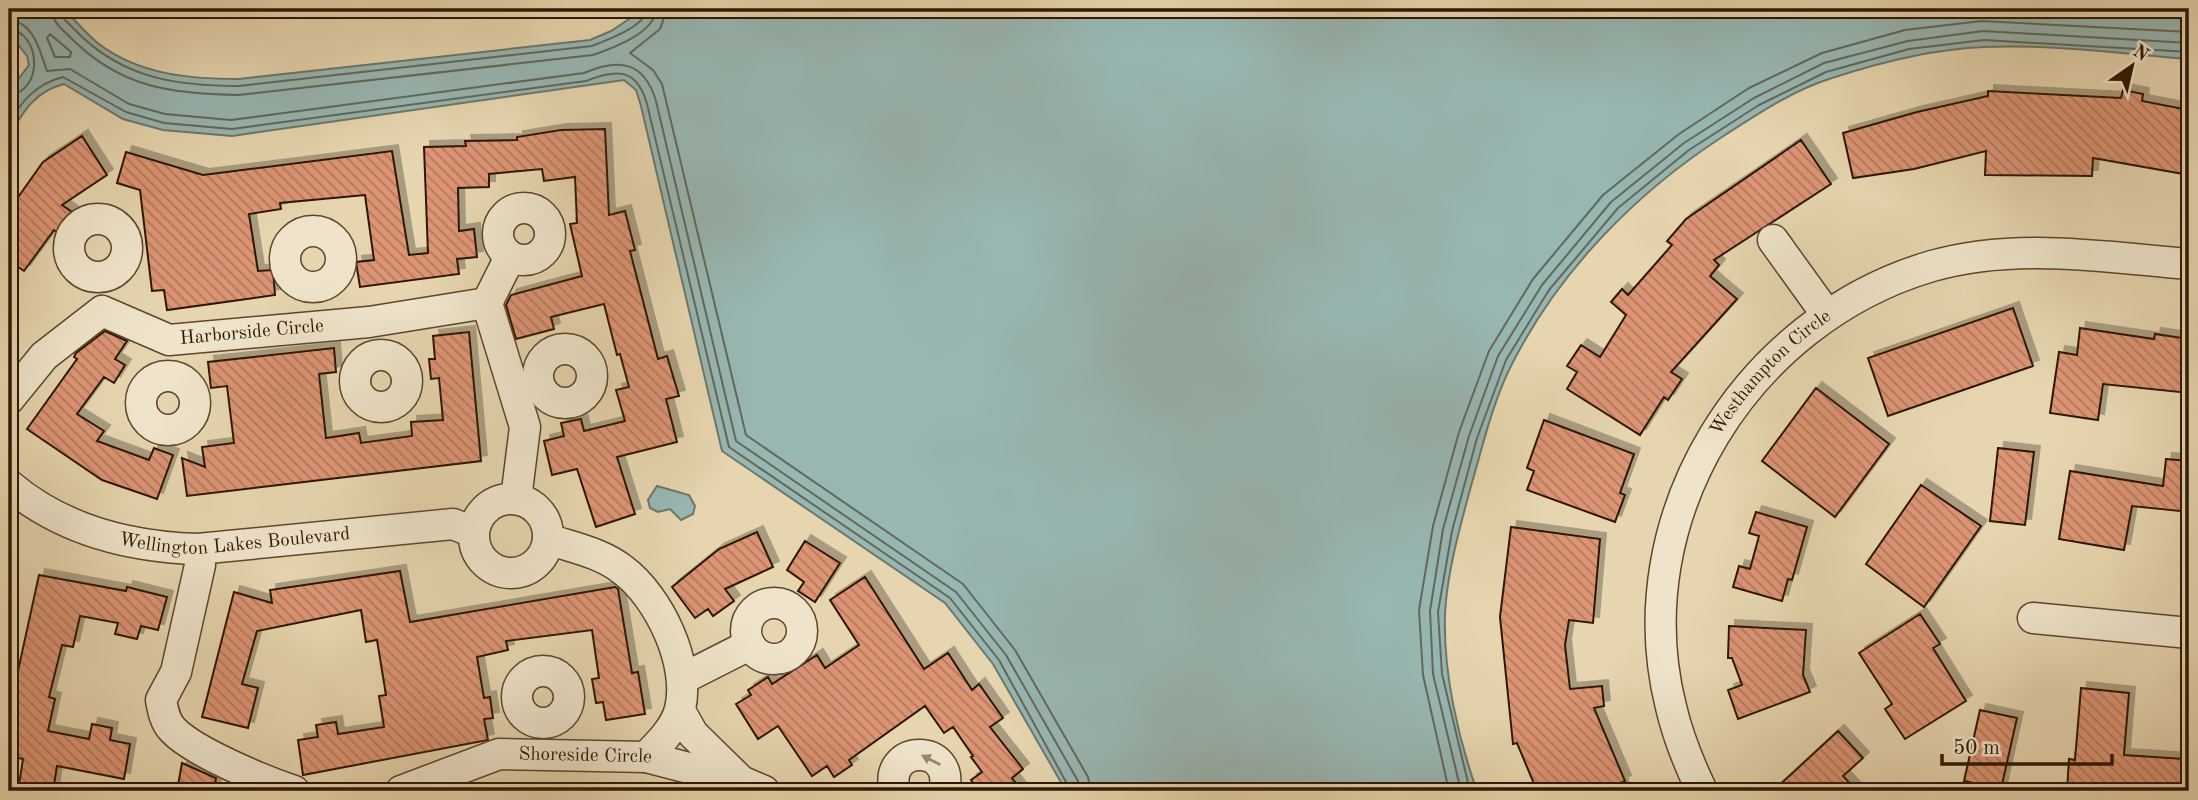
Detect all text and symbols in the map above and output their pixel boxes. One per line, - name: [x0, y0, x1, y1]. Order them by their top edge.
- north arrow: [2096, 32, 2166, 102]
- text: N: [2129, 42, 2152, 66]
- street label: Westhampton Circle: [1707, 307, 1835, 439]
- street label: Harborside Circle: [179, 317, 325, 348]
- street label: Wellington Lakes Boulevard: [117, 525, 351, 559]
- scale bar: [1942, 723, 2112, 767]
- text: 50 m: [1953, 738, 2000, 759]
- street label: Shoreside Circle: [518, 745, 654, 768]
- one-way arrow: [920, 754, 941, 766]

